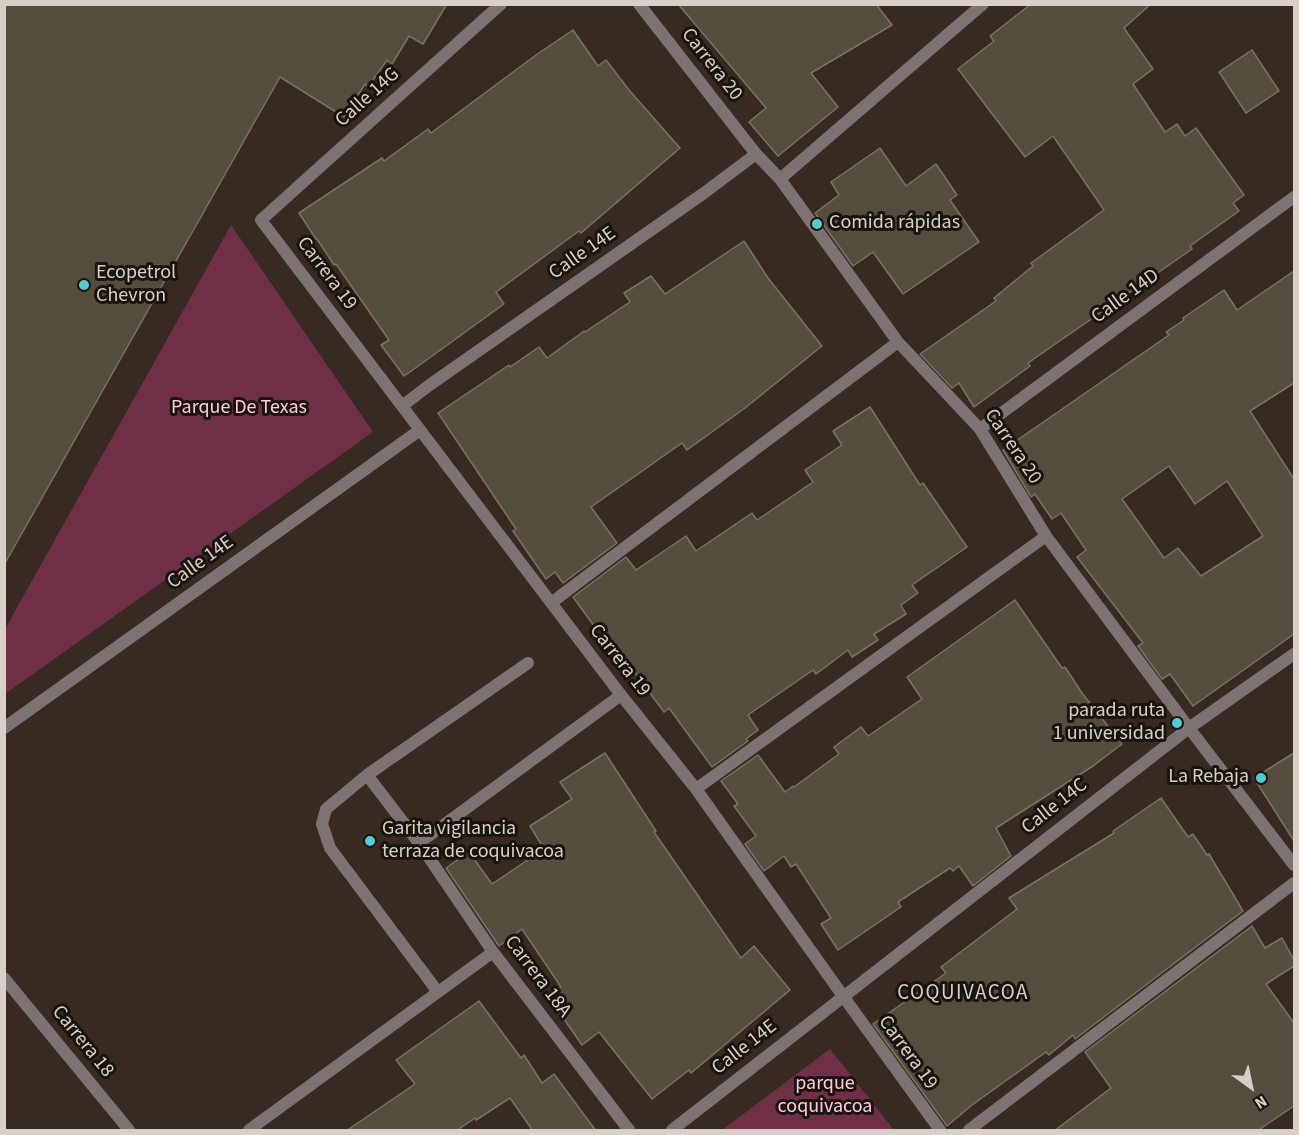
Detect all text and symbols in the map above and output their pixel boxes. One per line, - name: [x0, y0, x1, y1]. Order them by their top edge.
- street label: Carrera 20: [675, 24, 747, 106]
- street label: Calle 14G: [331, 63, 405, 133]
- place label: Comida rápidas: [829, 212, 960, 236]
- marker: Comida rápidas: [810, 217, 824, 231]
- street label: Calle 14E: [545, 222, 621, 286]
- street label: Carrera 19: [291, 233, 361, 315]
- place label: Ecopetrol Chevron: [96, 262, 176, 309]
- street label: Calle 14D: [1087, 264, 1165, 330]
- marker: Ecopetrol Chevron: [77, 278, 91, 292]
- park label: Parque De Texas: [171, 397, 307, 421]
- street label: Carrera 20: [978, 405, 1046, 489]
- street label: Calle 14E: [163, 531, 239, 595]
- street label: Carrera 19: [583, 620, 655, 702]
- place label: parada ruta 1 universidad: [1053, 700, 1165, 747]
- marker: parada ruta 1 universidad: [1170, 716, 1184, 730]
- place label: La Rebaja: [1168, 766, 1249, 790]
- marker: La Rebaja: [1254, 771, 1268, 785]
- street label: Calle 14C: [1017, 774, 1093, 840]
- place label: Garita vigilancia terraza de coquivacoa: [382, 818, 564, 865]
- marker: Garita vigilancia terraza de coquivacoa: [363, 834, 377, 848]
- street label: Carrera 18A: [498, 931, 576, 1023]
- district label: COQUIVACOA: [897, 981, 1029, 1007]
- street label: Carrera 18: [46, 1001, 118, 1083]
- street label: Carrera 19: [872, 1011, 942, 1095]
- street label: Calle 14E: [708, 1015, 782, 1081]
- north arrow: [1221, 1057, 1281, 1117]
- park label: parque coquivacoa: [778, 1073, 872, 1120]
- text: N: [1250, 1090, 1271, 1114]

